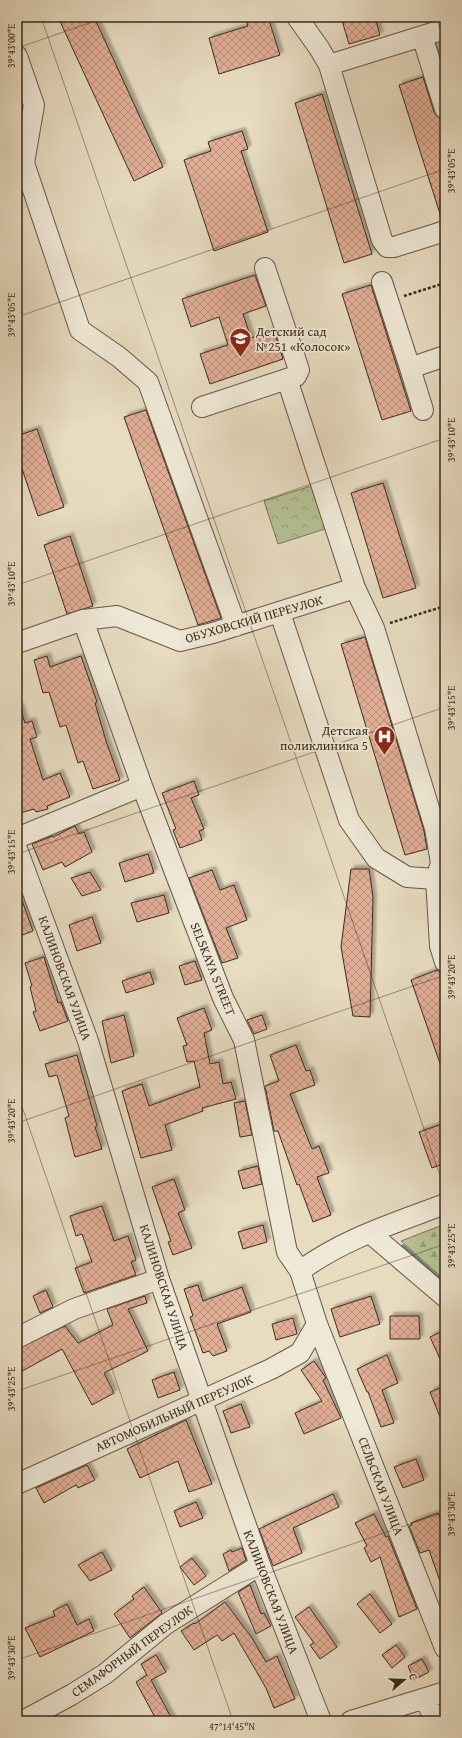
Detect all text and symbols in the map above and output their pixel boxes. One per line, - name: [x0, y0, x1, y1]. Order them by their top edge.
- text: 39°43'00"E: [4, 24, 19, 68]
- text: 39°43'05"E: [444, 149, 459, 193]
- text: 39°43'05"E: [4, 293, 19, 337]
- place label: Детский сад №251 «Колосок»: [255, 322, 350, 356]
- school or university icon: Детский сад №251 «Колосок»: [227, 325, 253, 358]
- text: 39°43'10"E: [444, 418, 459, 462]
- text: 39°43'10"E: [4, 562, 19, 606]
- street label: ОБУХОВСКИЙ ПЕРЕУЛОК: [183, 590, 325, 648]
- text: 39°43'15"E: [444, 686, 459, 730]
- place label: Детская поликлиника 5: [280, 721, 368, 755]
- hospital icon: Детская поликлиника 5: [371, 724, 397, 757]
- text: 39°43'15"E: [4, 830, 19, 874]
- street label: КАЛИНОВСКАЯ УЛИЦА: [34, 913, 96, 1043]
- street label: SELSKAYA STREET: [186, 919, 241, 1019]
- text: 39°43'20"E: [444, 955, 459, 999]
- text: 39°43'20"E: [4, 1099, 19, 1143]
- street label: КАЛИНОВСКАЯ УЛИЦА: [135, 1222, 193, 1353]
- text: 39°43'25"E: [444, 1224, 459, 1268]
- text: 39°43'25"E: [4, 1367, 19, 1411]
- street label: АВТОМОБИЛЬНЫЙ ПЕРЕУЛОК: [92, 1370, 256, 1456]
- street label: СЕЛЬСКАЯ УЛИЦА: [354, 1434, 409, 1538]
- text: 39°43'30"E: [444, 1492, 459, 1536]
- street label: КАЛИНОВСКАЯ УЛИЦА: [239, 1527, 303, 1657]
- street label: СЕМАФОРНЫЙ ПЕРЕУЛОК: [67, 1600, 197, 1702]
- text: 39°43'30"E: [4, 1636, 19, 1680]
- north arrow: [384, 1660, 424, 1700]
- text: С: [405, 1671, 422, 1682]
- text: 47°14'45"N: [209, 1719, 255, 1734]

